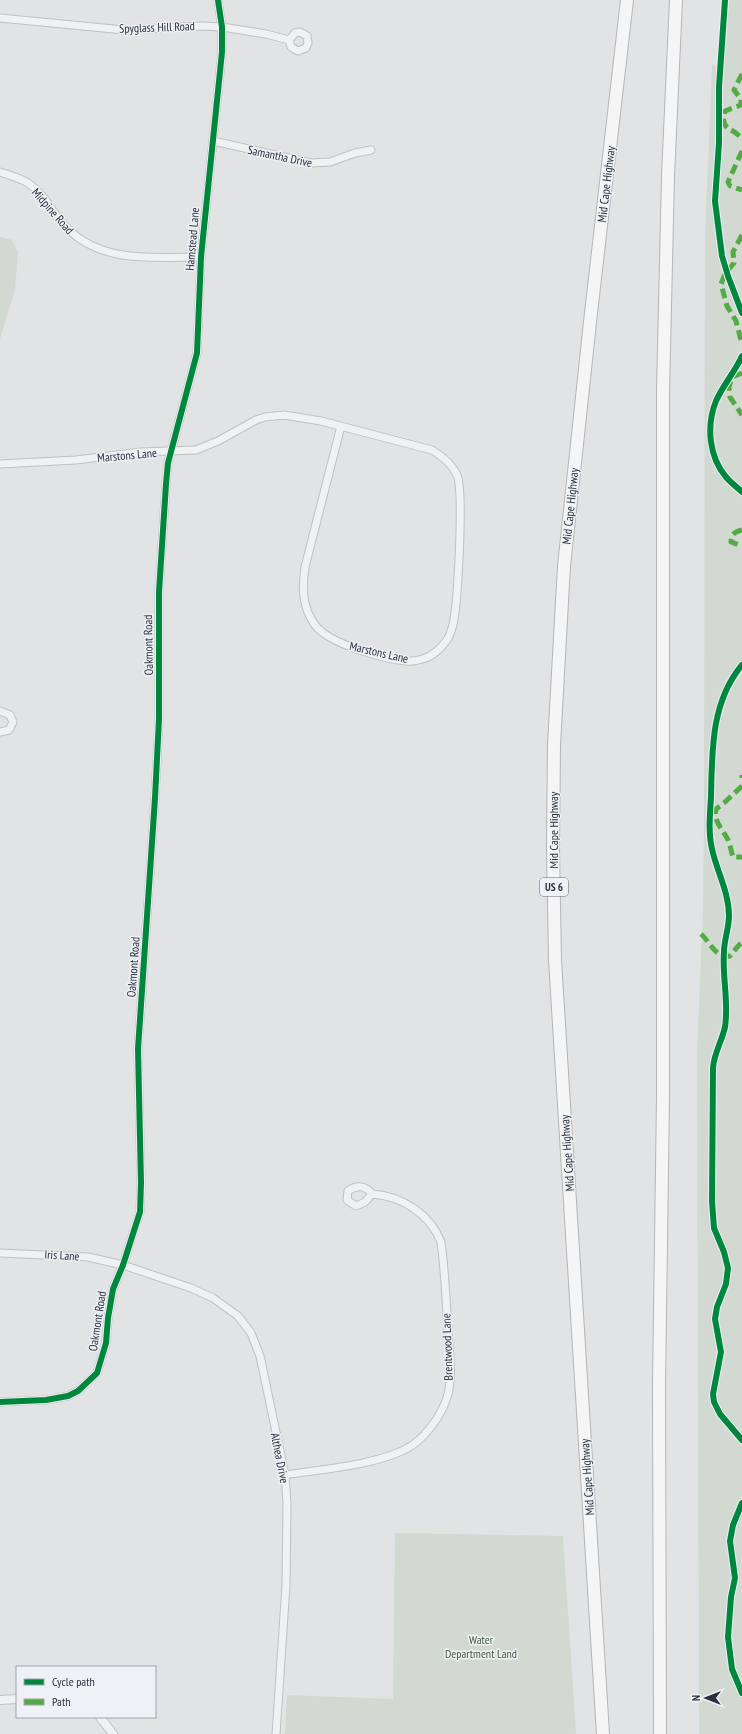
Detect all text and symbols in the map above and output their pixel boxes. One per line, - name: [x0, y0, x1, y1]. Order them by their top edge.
- street label: Spyglass Hill Road: [119, 18, 195, 36]
- street label: Samantha Drive: [246, 142, 314, 170]
- street label: Mid Cape Highway: [594, 145, 618, 223]
- street label: Midpine Road: [29, 185, 77, 237]
- street label: Hamstead Lane: [182, 207, 202, 271]
- street label: Marstons Lane: [97, 445, 158, 465]
- street label: Mid Cape Highway: [559, 467, 582, 545]
- street label: Oakmont Road: [140, 615, 156, 675]
- street label: Marstons Lane: [348, 638, 410, 666]
- street label: Mid Cape Highway: [546, 791, 561, 868]
- road number: US 6: [540, 878, 568, 896]
- street label: Oakmont Road: [123, 936, 143, 998]
- street label: Mid Cape Highway: [557, 1114, 577, 1192]
- street label: Iris Lane: [44, 1247, 80, 1263]
- street label: Oakmont Road: [85, 1290, 109, 1352]
- street label: Brentwood Lane: [438, 1313, 456, 1381]
- street label: Althea Drive: [268, 1431, 292, 1485]
- street label: Mid Cape Highway: [577, 1438, 597, 1516]
- park label: Water Department Land: [445, 1632, 517, 1661]
- legend: [16, 1666, 156, 1718]
- text: Cycle path: [52, 1674, 95, 1689]
- north arrow: [686, 1678, 726, 1718]
- text: Path: [52, 1694, 70, 1709]
- text: N: [689, 1695, 703, 1701]

